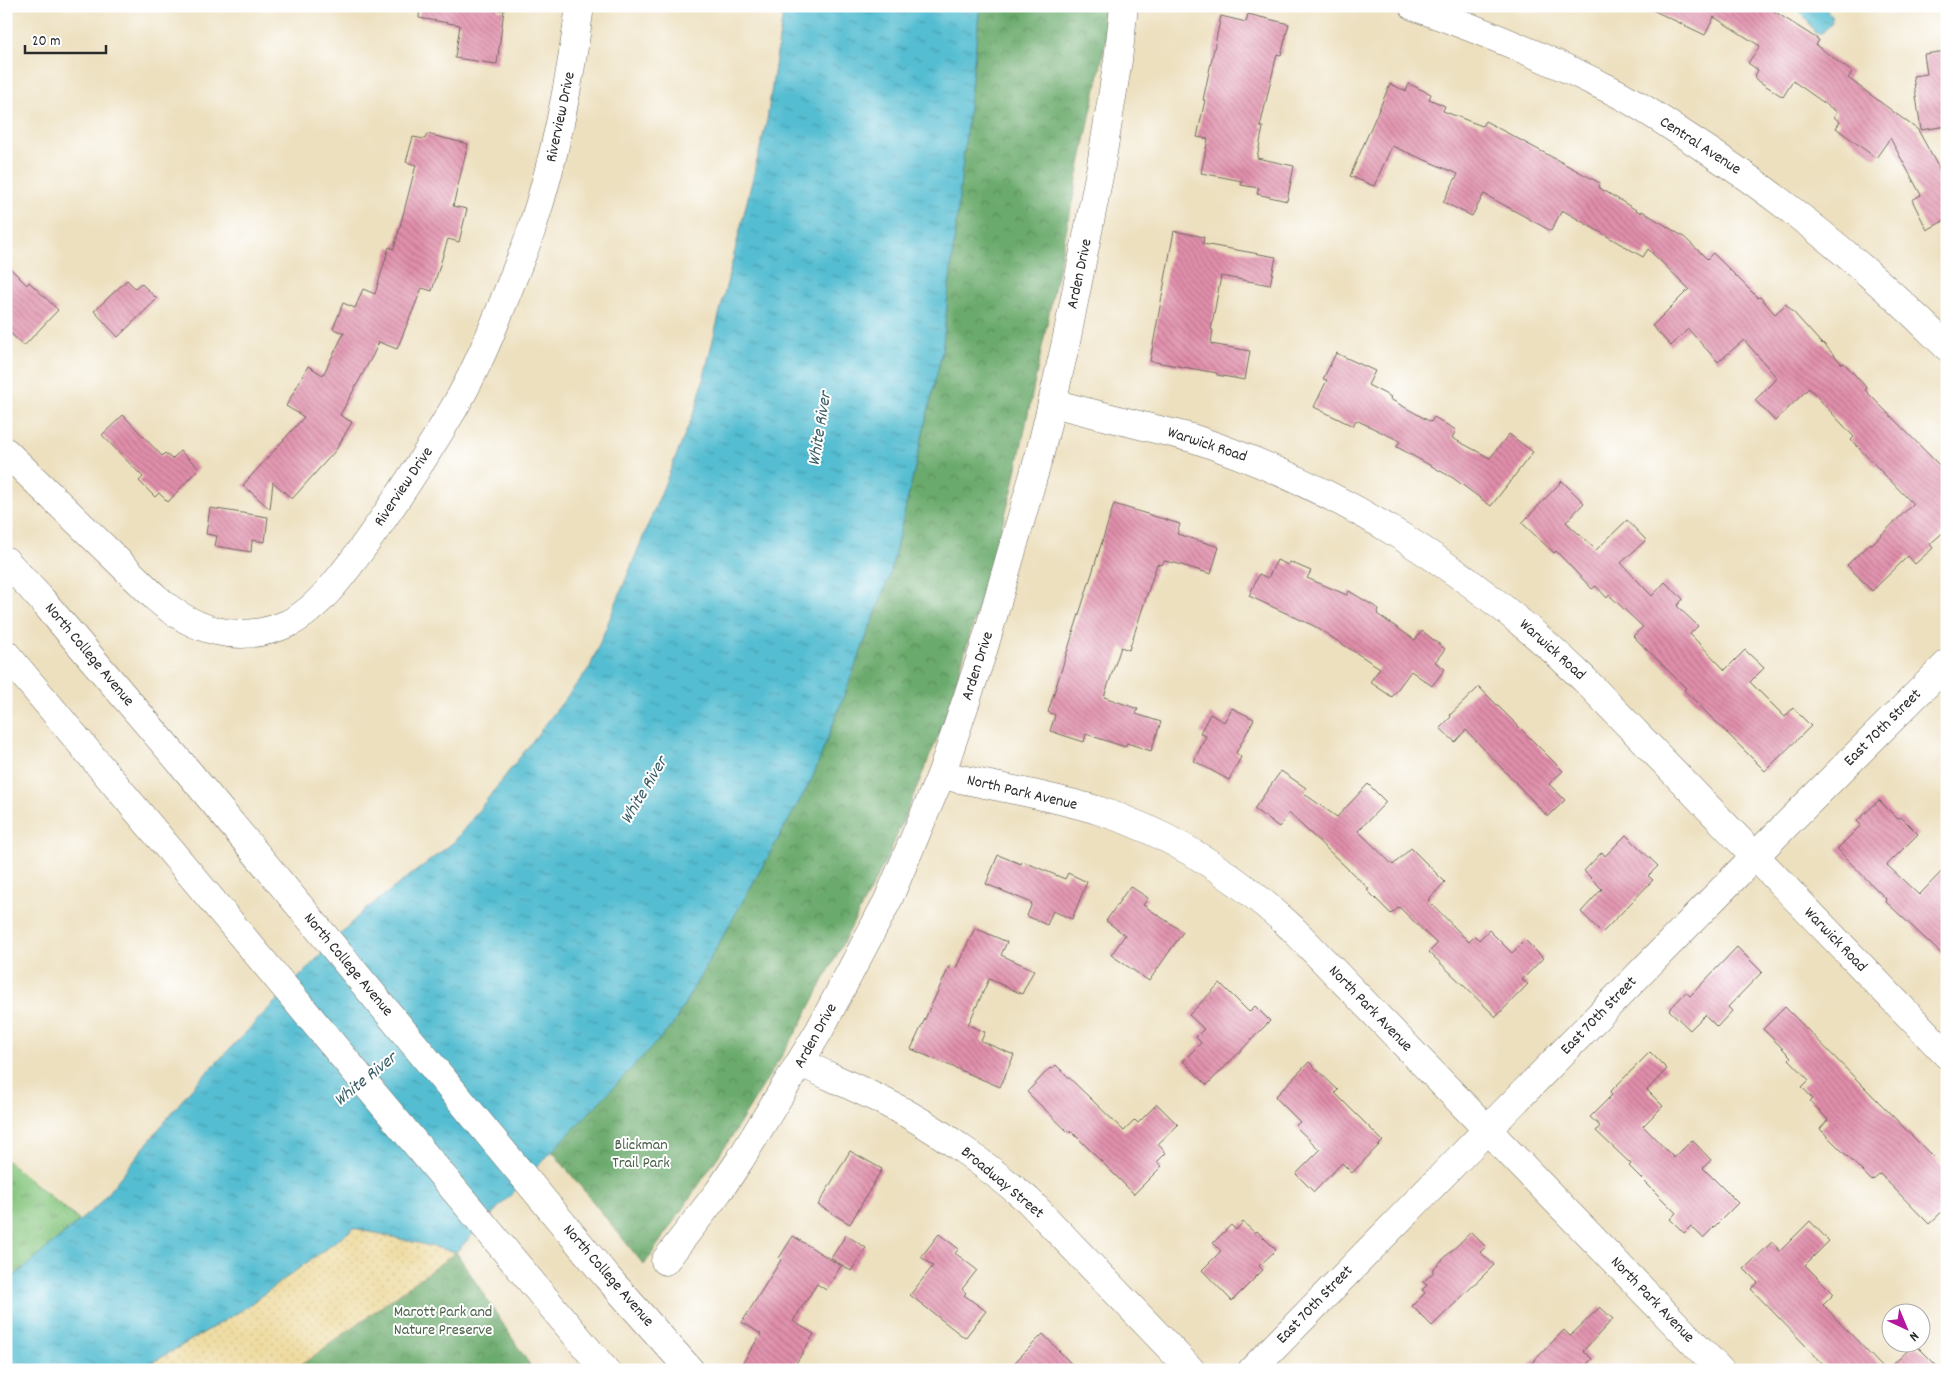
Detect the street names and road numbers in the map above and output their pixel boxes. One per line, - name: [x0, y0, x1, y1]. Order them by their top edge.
- street label: Riverview Drive: [540, 70, 582, 164]
- street label: Central Avenue: [1655, 111, 1745, 181]
- street label: Arden Drive: [1061, 237, 1099, 311]
- street label: Warwick Road: [1164, 421, 1250, 469]
- street label: Riverview Drive: [369, 443, 439, 531]
- street label: North College Avenue: [39, 598, 139, 712]
- street label: Warwick Road: [1514, 614, 1590, 686]
- street label: Arden Drive: [956, 629, 1000, 703]
- street label: East 70th Street: [1839, 684, 1927, 772]
- street label: North Park Avenue: [965, 769, 1079, 817]
- street label: Warwick Road: [1798, 902, 1872, 978]
- street label: North College Avenue: [298, 908, 398, 1022]
- street label: North Park Avenue: [1323, 961, 1417, 1057]
- street label: East 70th Street: [1555, 971, 1643, 1061]
- street label: Arden Drive: [789, 999, 843, 1073]
- street label: Broadway Street: [955, 1141, 1049, 1225]
- street label: North College Avenue: [557, 1220, 659, 1332]
- street label: North Park Avenue: [1605, 1252, 1699, 1348]
- street label: East 70th Street: [1271, 1260, 1359, 1350]

